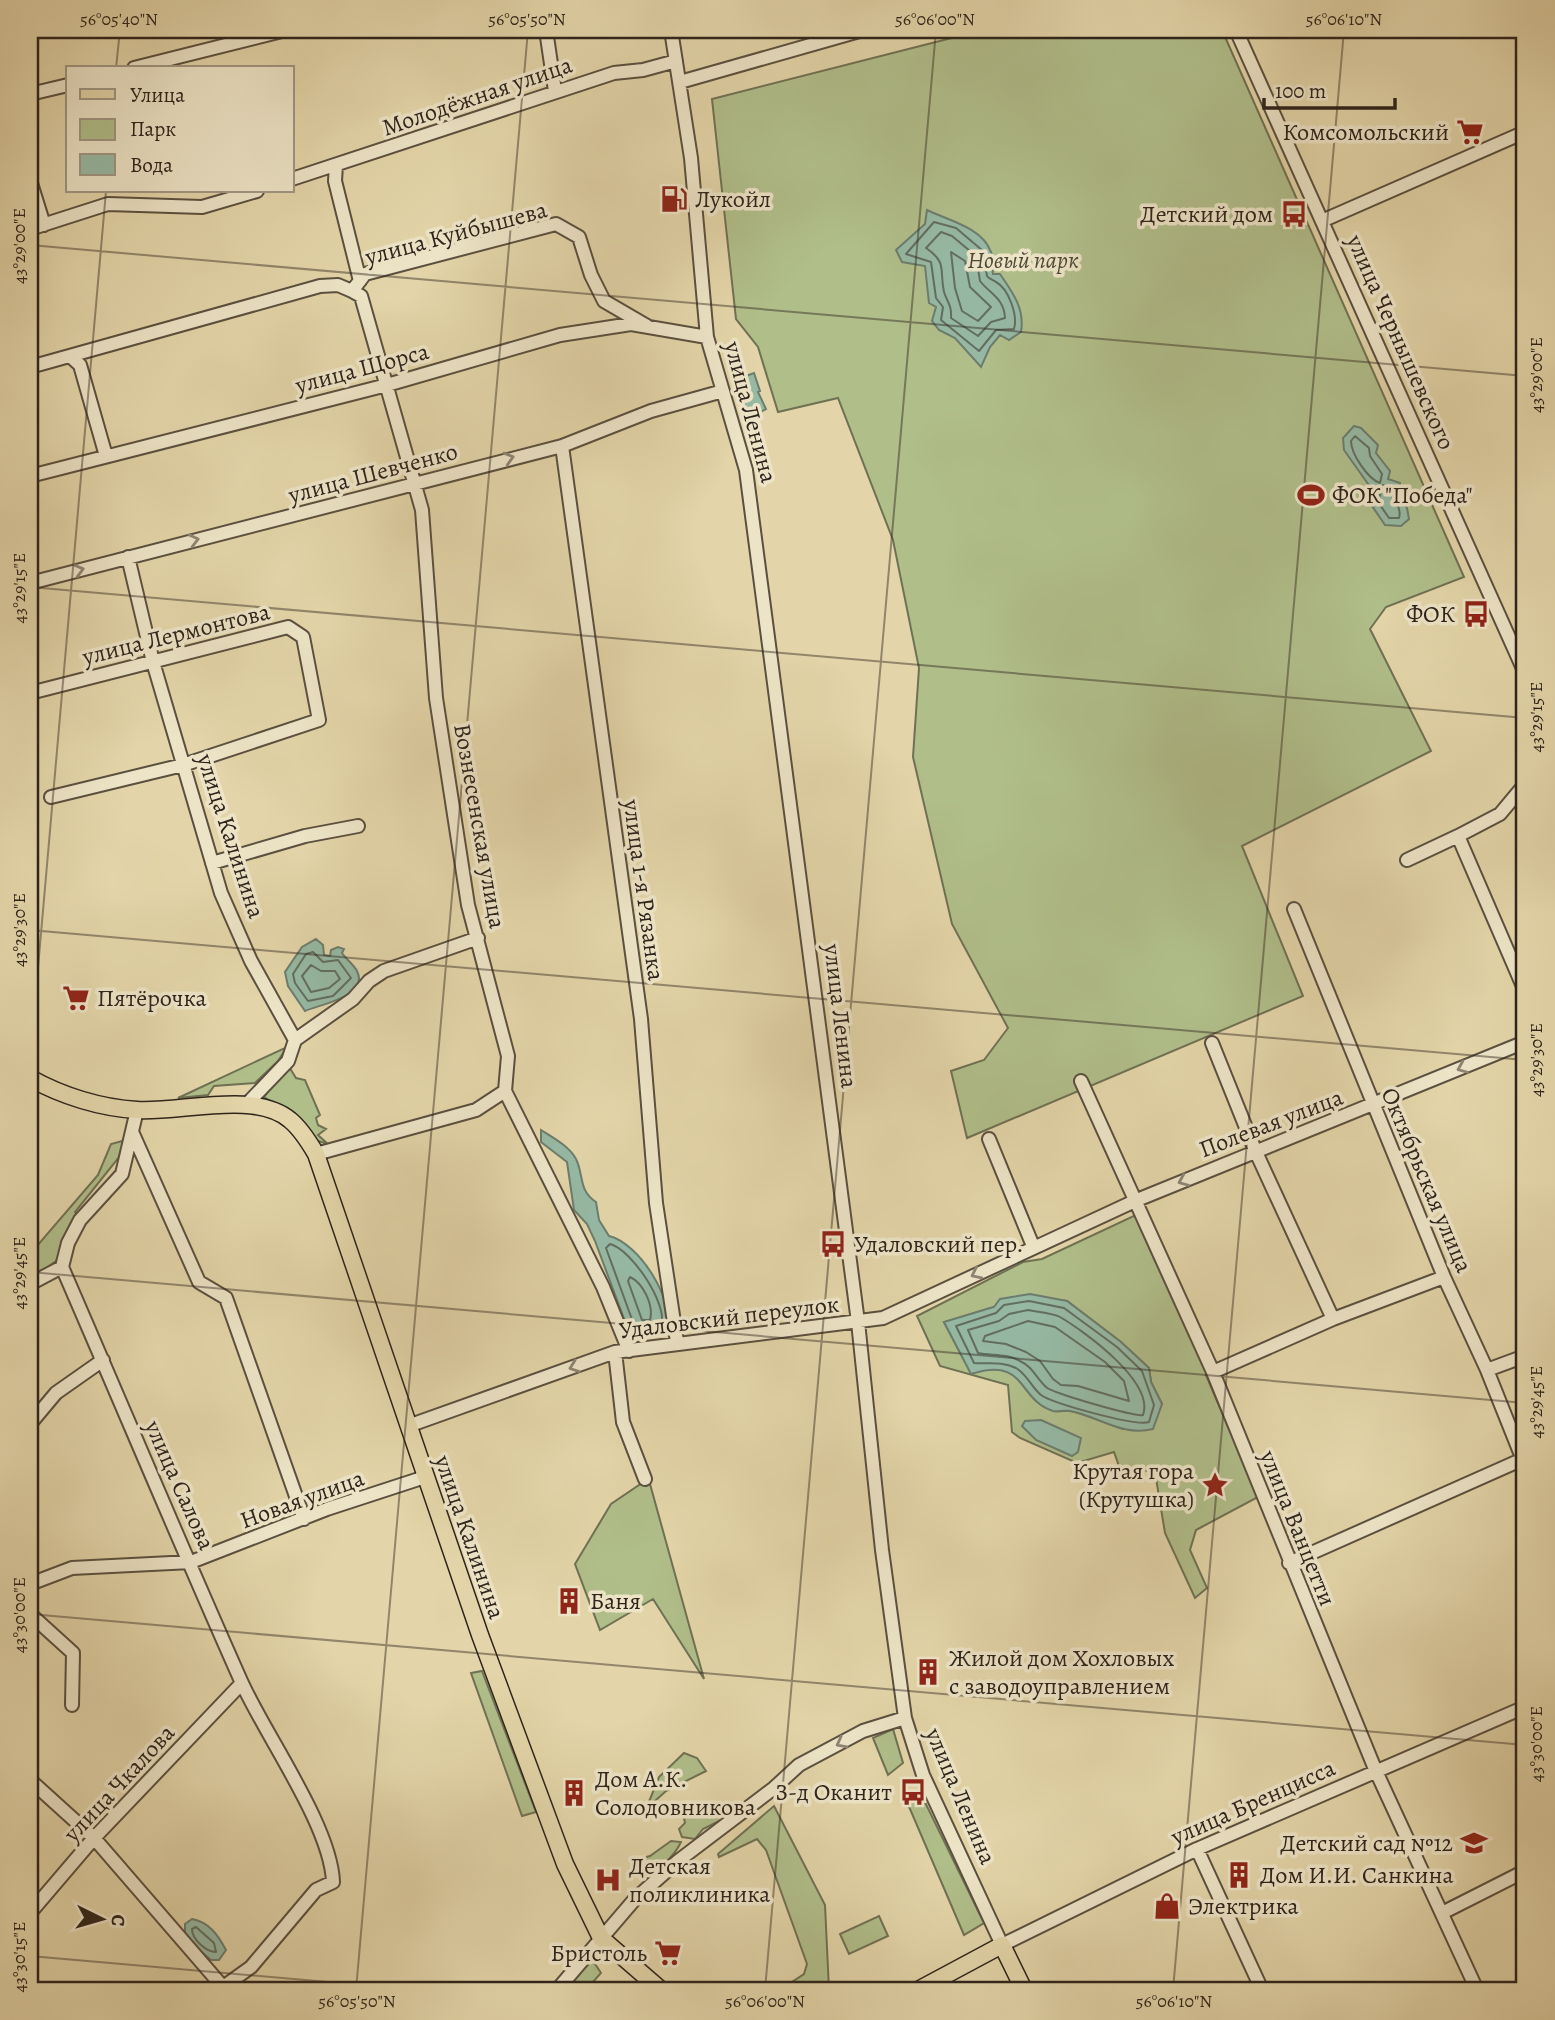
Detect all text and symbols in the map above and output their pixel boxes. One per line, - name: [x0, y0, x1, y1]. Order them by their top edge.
- text: 56°05'40"N: [80, 7, 158, 31]
- text: 56°05'50"N: [488, 7, 566, 31]
- text: 56°06'00"N: [895, 7, 975, 31]
- text: 56°06'10"N: [1306, 7, 1382, 31]
- street label: Молодёжная улица: [378, 48, 576, 144]
- legend: [66, 66, 294, 192]
- scale bar: [1264, 66, 1396, 110]
- text: 100 m: [1275, 77, 1326, 105]
- text: Улица: [130, 81, 185, 109]
- text: Парк: [130, 115, 176, 143]
- place label: Комсомольский: [1282, 116, 1449, 148]
- supermarket icon: Комсомольский: [1455, 117, 1485, 147]
- text: Вода: [130, 151, 173, 179]
- place label: Лукойл: [695, 183, 771, 215]
- fuel station icon: Лукойл: [659, 184, 689, 214]
- street label: улица Куйбышева: [360, 193, 551, 273]
- place label: Детский дом: [1140, 198, 1273, 230]
- bus stop icon: Детский дом: [1279, 199, 1309, 229]
- text: 43°29'00"E: [7, 208, 31, 284]
- street label: улица Чернышевского: [1339, 229, 1463, 455]
- park label: Новый парк: [967, 244, 1079, 276]
- street label: улица Щорса: [291, 335, 432, 401]
- street label: улица Ленина: [716, 337, 785, 486]
- text: 43°29'00"E: [1524, 337, 1548, 413]
- street label: улица Шевченко: [284, 435, 461, 511]
- one-way arrow: [503, 452, 515, 467]
- place label: ФОК "Победа": [1332, 479, 1473, 511]
- sports icon: ФОК "Победа": [1296, 480, 1326, 510]
- one-way arrow: [188, 534, 200, 548]
- text: 43°29'15"E: [7, 553, 31, 623]
- one-way arrow: [73, 564, 85, 578]
- street label: улица Лермонтова: [78, 595, 273, 673]
- place label: ФОК: [1406, 598, 1456, 630]
- bus stop icon: ФОК: [1461, 599, 1491, 629]
- text: 43°29'15"E: [1524, 682, 1548, 752]
- street label: Вознесенская улица: [446, 721, 514, 931]
- street label: улица Калинина: [189, 749, 273, 922]
- street label: улица 1-я Рязанка: [615, 796, 673, 983]
- text: 43°29'30"E: [7, 893, 31, 967]
- street label: улица Ленина: [816, 941, 866, 1090]
- place label: Пятёрочка: [97, 982, 207, 1014]
- supermarket icon: Пятёрочка: [61, 983, 91, 1013]
- text: 43°29'30"E: [1524, 1023, 1548, 1097]
- one-way arrow: [1457, 1060, 1469, 1074]
- street label: Полевая улица: [1194, 1081, 1348, 1165]
- street label: Октябрьская улица: [1374, 1083, 1480, 1277]
- one-way arrow: [1178, 1173, 1190, 1187]
- place label: Удаловский пер.: [854, 1228, 1024, 1260]
- bus stop icon: Удаловский пер.: [818, 1229, 848, 1259]
- text: 43°29'45"E: [7, 1237, 31, 1309]
- one-way arrow: [971, 1265, 983, 1279]
- street label: Удаловский переулок: [617, 1288, 841, 1346]
- one-way arrow: [568, 1359, 580, 1373]
- text: 43°29'45"E: [1524, 1366, 1548, 1438]
- street label: улица Салова: [137, 1414, 223, 1555]
- street label: улица Ванцетти: [1252, 1445, 1344, 1611]
- street label: улица Калинина: [427, 1450, 513, 1623]
- place label: Крутая гора (Крутушка): [1072, 1455, 1194, 1515]
- street label: Новая улица: [236, 1462, 368, 1536]
- place icon: Крутая гора (Крутушка): [1200, 1470, 1230, 1500]
- text: 43°30'00"E: [7, 1577, 31, 1653]
- place label: Баня: [590, 1585, 641, 1617]
- building icon: Баня: [554, 1586, 584, 1616]
- place label: Жилой дом Хохловых с заводоуправлением: [949, 1642, 1175, 1702]
- building icon: Жилой дом Хохловых с заводоуправлением: [913, 1657, 943, 1687]
- text: 43°30'00"E: [1524, 1706, 1548, 1782]
- street label: улица Чкалова: [56, 1717, 182, 1849]
- street label: улица Ленина: [918, 1722, 1004, 1869]
- one-way arrow: [836, 1734, 848, 1748]
- street label: улица Бренцисса: [1165, 1751, 1340, 1853]
- place label: Дом А.К. Солодовникова: [595, 1763, 756, 1823]
- place label: З-д Оканит: [775, 1776, 892, 1808]
- bus stop icon: З-д Оканит: [898, 1777, 928, 1807]
- building icon: Дом А.К. Солодовникова: [559, 1778, 589, 1808]
- place label: Детский сад №12: [1280, 1827, 1453, 1859]
- school or university icon: Детский сад №12: [1459, 1828, 1489, 1858]
- place label: Детская поликлиника: [629, 1850, 770, 1910]
- place label: Дом И.И. Санкина: [1260, 1859, 1454, 1891]
- building icon: Дом И.И. Санкина: [1224, 1860, 1254, 1890]
- hospital icon: Детская поликлиника: [593, 1865, 623, 1895]
- north arrow: [66, 1884, 136, 1954]
- place label: Электрика: [1188, 1890, 1299, 1922]
- shop icon: Электрика: [1152, 1891, 1182, 1921]
- text: С: [104, 1913, 131, 1927]
- text: 43°30'15"E: [7, 1921, 31, 1993]
- place label: Бристоль: [550, 1937, 648, 1969]
- supermarket icon: Бристоль: [653, 1938, 683, 1968]
- text: 56°05'50"N: [318, 1989, 396, 2013]
- text: 56°06'00"N: [725, 1989, 805, 2013]
- text: 56°06'10"N: [1136, 1989, 1212, 2013]

